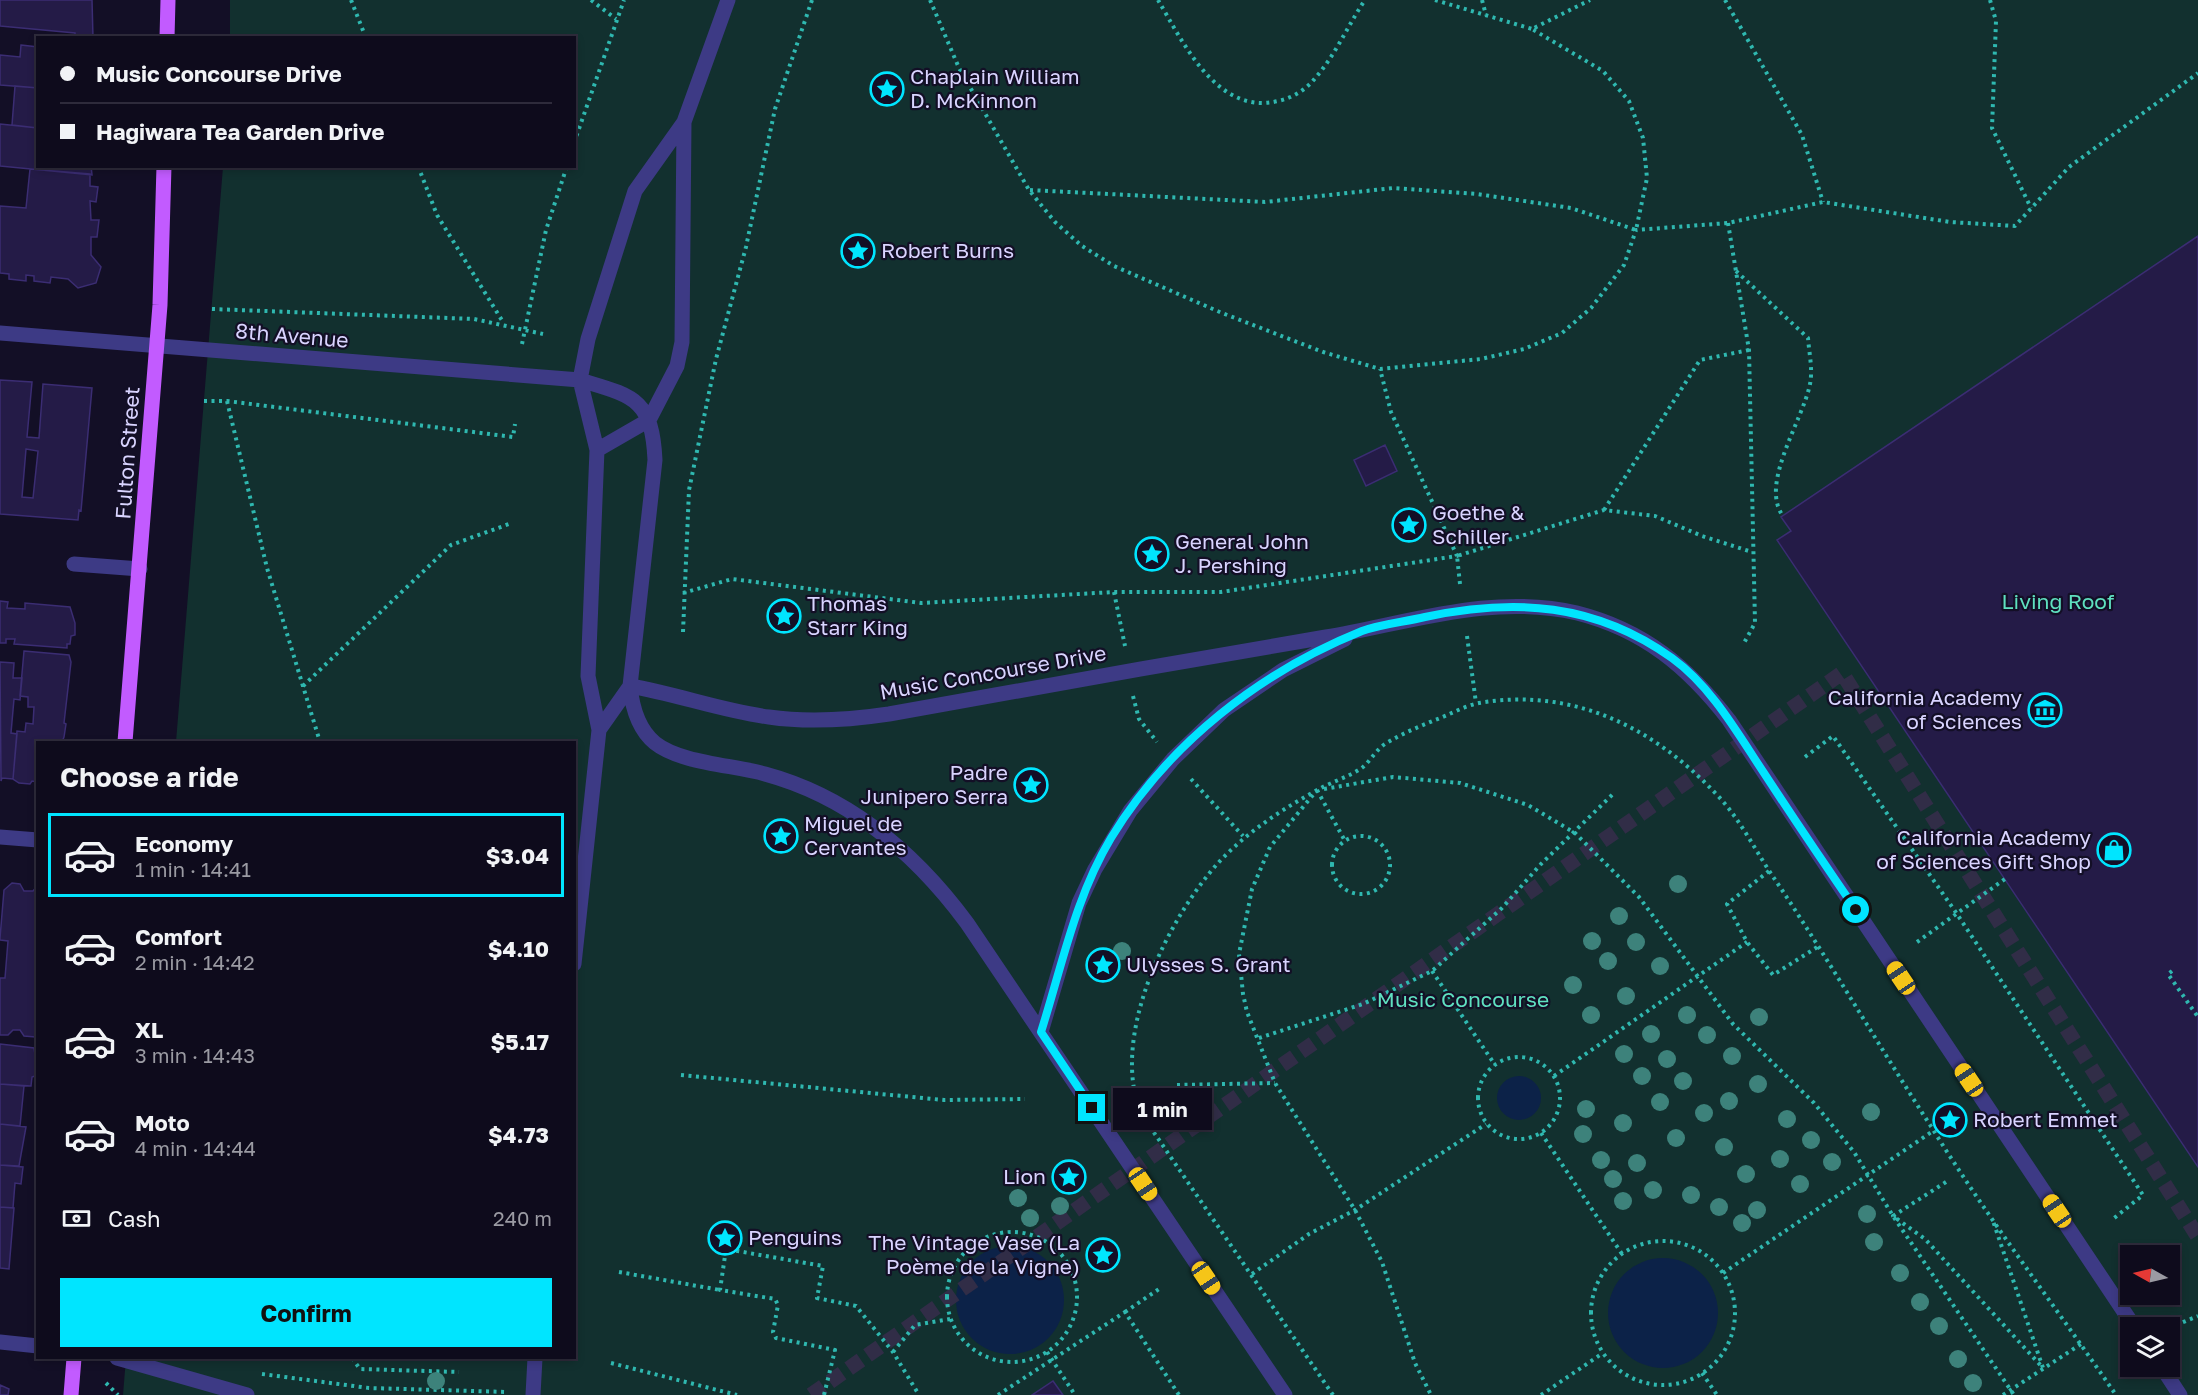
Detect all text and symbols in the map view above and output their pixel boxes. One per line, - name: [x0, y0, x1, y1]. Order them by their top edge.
- text: Music Concourse Drive: [96, 60, 342, 87]
- place label: Chaplain William D. McKinnon: [910, 63, 1080, 113]
- place icon: Chaplain William D. McKinnon: [869, 71, 905, 107]
- text: Hagiwara Tea Garden Drive: [96, 118, 384, 145]
- place icon: Robert Burns: [840, 233, 876, 269]
- place label: Robert Burns: [881, 237, 1014, 263]
- street label: 8th Avenue: [234, 317, 350, 353]
- street label: Fulton Street: [109, 386, 145, 520]
- place label: Goethe & Schiller: [1432, 499, 1524, 549]
- place icon: Goethe & Schiller: [1391, 507, 1427, 543]
- place label: General John J. Pershing: [1175, 528, 1309, 578]
- place icon: General John J. Pershing: [1134, 536, 1170, 572]
- park label: Living Roof: [2002, 588, 2115, 614]
- place label: Thomas Starr King: [807, 590, 908, 640]
- place icon: Thomas Starr King: [766, 598, 802, 634]
- street label: Music Concourse Drive: [878, 639, 1108, 705]
- place label: California Academy of Sciences: [1827, 684, 2022, 734]
- museum icon: California Academy of Sciences: [2027, 692, 2063, 728]
- place label: Padre Junipero Serra: [861, 759, 1008, 809]
- text: Choose a ride: [60, 761, 239, 793]
- place icon: Padre Junipero Serra: [1013, 767, 1049, 803]
- place label: Miguel de Cervantes: [804, 810, 907, 860]
- place icon: Miguel de Cervantes: [763, 818, 799, 854]
- place label: California Academy of Sciences Gift Shop: [1876, 824, 2091, 874]
- icon: car: [63, 828, 117, 882]
- text: Economy: [135, 830, 233, 857]
- shop icon: California Academy of Sciences Gift Shop: [2096, 832, 2132, 868]
- text: $3.04: [486, 842, 549, 869]
- text: 1 min · 14:41: [135, 857, 251, 881]
- route start: [1842, 896, 1869, 923]
- icon: car: [63, 921, 117, 975]
- text: Comfort: [135, 923, 222, 950]
- text: $4.10: [488, 935, 549, 962]
- place icon: Ulysses S. Grant: [1085, 947, 1121, 983]
- text: 2 min · 14:42: [135, 950, 255, 974]
- place label: Ulysses S. Grant: [1126, 951, 1291, 977]
- car: [1883, 958, 1919, 998]
- park label: Music Concourse: [1377, 986, 1549, 1012]
- icon: car: [63, 1014, 117, 1068]
- text: XL: [135, 1016, 163, 1043]
- text: $5.17: [490, 1028, 549, 1055]
- text: 3 min · 14:43: [135, 1043, 255, 1067]
- car: [1951, 1060, 1987, 1100]
- callout: 1 min: [1113, 1087, 1212, 1129]
- route end: [1078, 1094, 1105, 1121]
- text: 1 min: [1137, 1097, 1188, 1121]
- place icon: Robert Emmet: [1932, 1102, 1968, 1138]
- place label: Robert Emmet: [1973, 1106, 2118, 1132]
- icon: car: [63, 1107, 117, 1161]
- text: Moto: [135, 1109, 190, 1136]
- text: $4.73: [488, 1121, 549, 1148]
- text: 4 min · 14:44: [135, 1136, 256, 1160]
- place icon: Lion: [1051, 1159, 1087, 1195]
- place label: Lion: [1003, 1163, 1046, 1189]
- car: [1125, 1164, 1161, 1204]
- car: [2039, 1191, 2075, 1231]
- icon: cash: [60, 1202, 93, 1235]
- text: Cash: [108, 1205, 161, 1232]
- text: 240 m: [493, 1206, 552, 1230]
- place icon: Penguins: [707, 1220, 743, 1256]
- place label: Penguins: [748, 1224, 842, 1250]
- place label: The Vintage Vase (La Poème de la Vigne): [868, 1229, 1080, 1279]
- place icon: The Vintage Vase (La Poème de la Vigne): [1085, 1237, 1121, 1273]
- north arrow: [2120, 1245, 2180, 1305]
- map controls: [2120, 1245, 2180, 1377]
- car: [1188, 1258, 1224, 1298]
- button: Confirm: [60, 1278, 552, 1347]
- button: layers: [2120, 1317, 2180, 1377]

